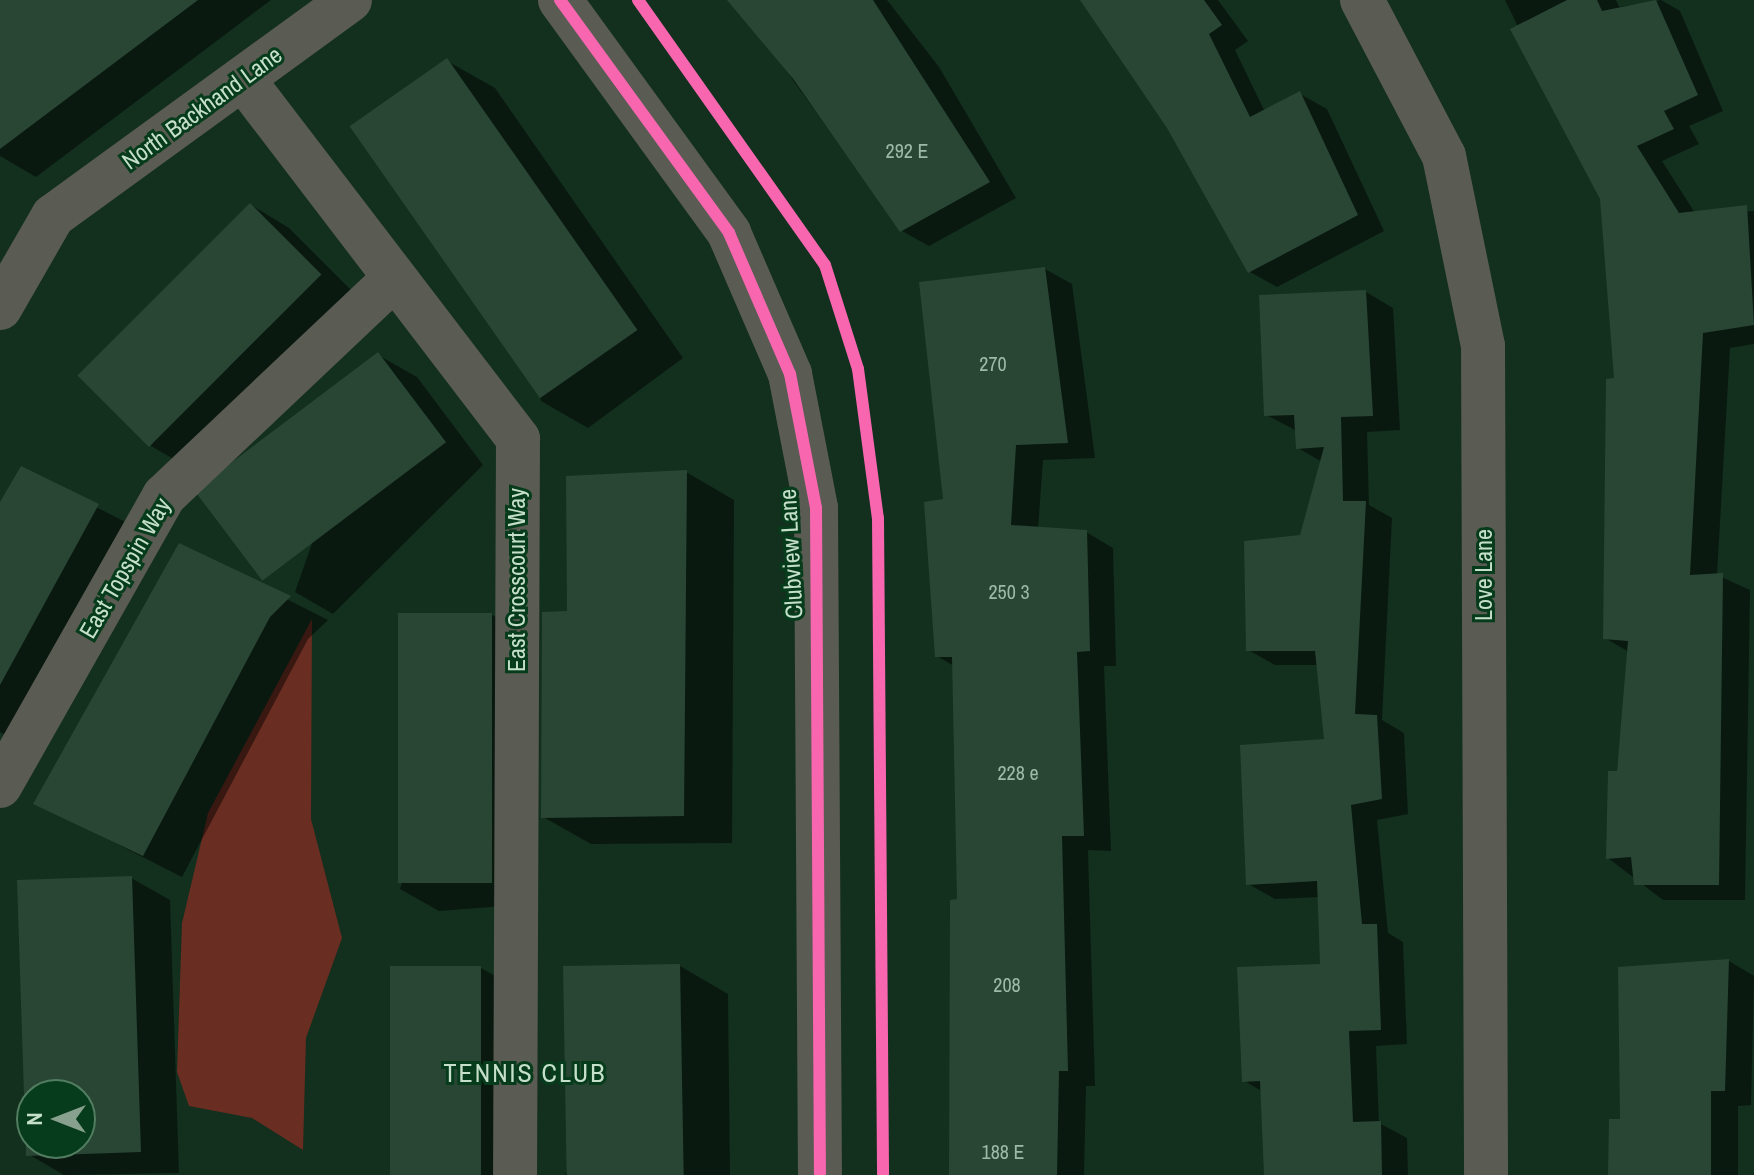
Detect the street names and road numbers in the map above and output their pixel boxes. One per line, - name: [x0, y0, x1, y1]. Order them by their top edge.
- street label: North Backhand Lane: [117, 40, 287, 176]
- street label: East Crosscourt Way: [503, 488, 531, 672]
- street label: Clubview Lane: [773, 488, 809, 620]
- street label: East Topspin Way: [73, 492, 177, 644]
- street label: Love Lane: [1470, 529, 1498, 621]

